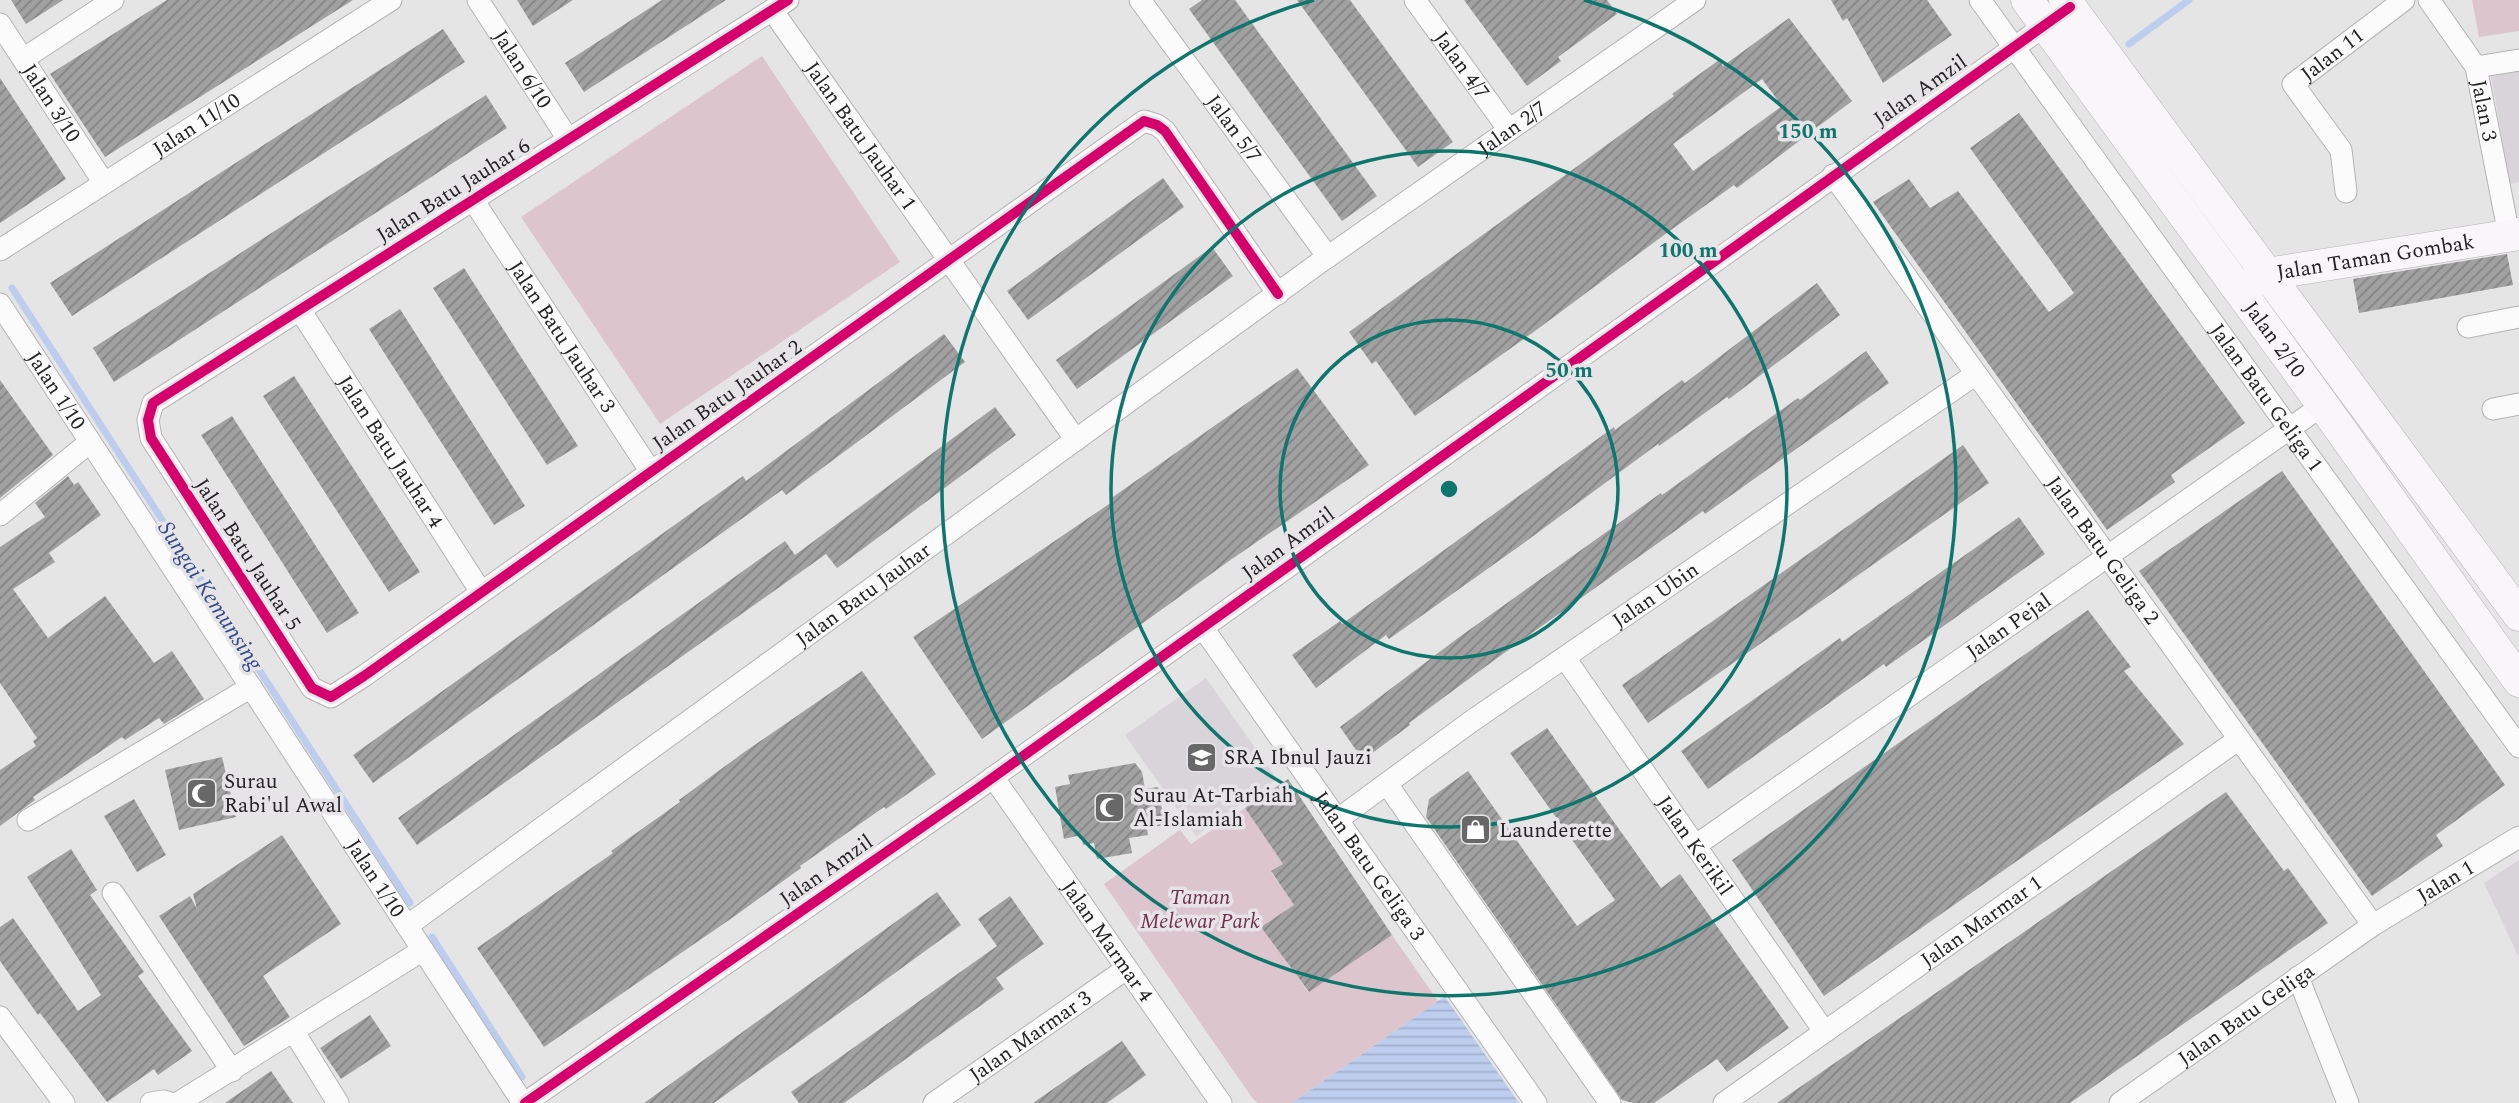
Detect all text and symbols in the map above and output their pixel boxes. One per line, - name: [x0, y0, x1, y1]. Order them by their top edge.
- street label: Jalan 11: [2294, 20, 2371, 90]
- street label: Jalan 6/10: [484, 24, 559, 115]
- street label: Jalan 4/7: [1425, 24, 1497, 106]
- street label: Jalan Amzil: [1867, 47, 1974, 135]
- street label: Jalan Batu Jauhar 1: [796, 55, 924, 218]
- street label: Jalan 3/10: [13, 57, 88, 149]
- street label: Jalan 3: [2462, 77, 2505, 145]
- street label: Jalan 11/10: [147, 85, 247, 165]
- street label: Jalan 5/7: [1197, 88, 1269, 170]
- street label: Jalan 2/7: [1471, 93, 1554, 164]
- text: 150 m: [1778, 116, 1838, 148]
- street label: Jalan Batu Jauhar 6: [370, 131, 537, 251]
- street label: Jalan Taman Gombak: [2274, 226, 2477, 289]
- text: 100 m: [1658, 235, 1718, 267]
- street label: Jalan Batu Jauhar 3: [500, 254, 623, 420]
- street label: Jalan 2/10: [2235, 295, 2313, 385]
- street label: Jalan Batu Geliga 1: [2201, 317, 2331, 479]
- street label: Jalan Batu Jauhar 2: [646, 332, 809, 459]
- street label: Jalan 1/10: [18, 345, 93, 436]
- text: 50 m: [1545, 355, 1593, 387]
- street label: Jalan Batu Jauhar 4: [329, 369, 451, 535]
- street label: Jalan Batu Geliga 2: [2038, 469, 2167, 632]
- street label: Jalan Batu Jauhar 5: [186, 472, 309, 637]
- centre of rings: [1437, 477, 1461, 501]
- street label: Jalan Amzil: [1235, 499, 1342, 589]
- water label: Sungai Kemunsing: [148, 514, 272, 678]
- street label: Jalan Batu Jauhar: [789, 535, 938, 655]
- street label: Jalan Ubin: [1606, 554, 1706, 637]
- street label: Jalan Pejal: [1960, 586, 2058, 668]
- school or university icon: SRA Ibnul Jauzi: [1184, 740, 1218, 774]
- place label: SRA Ibnul Jauzi: [1224, 742, 1372, 774]
- place label: Surau Rabi'ul Awal: [224, 766, 342, 822]
- mosque icon: Surau Rabi'ul Awal: [184, 776, 218, 810]
- place label: Surau At-Tarbiah Al-Islamiah: [1133, 780, 1294, 836]
- street label: Jalan Batu Geliga 3: [1305, 785, 1433, 948]
- street label: Jalan Kerikil: [1648, 789, 1740, 902]
- mosque icon: Surau At-Tarbiah Al-Islamiah: [1093, 790, 1127, 824]
- shop icon: Launderette: [1459, 813, 1493, 847]
- place label: Launderette: [1499, 815, 1612, 847]
- street label: Jalan Amzil: [773, 827, 880, 915]
- street label: Jalan 1/10: [337, 833, 412, 924]
- street label: Jalan 1: [2411, 852, 2481, 912]
- street label: Jalan Marmar 1: [1914, 868, 2049, 976]
- street label: Jalan Marmar 4: [1053, 874, 1161, 1010]
- park label: Taman Melewar Park: [1140, 882, 1260, 938]
- street label: Jalan Batu Geliga: [2172, 955, 2322, 1075]
- street label: Jalan Marmar 3: [963, 983, 1099, 1091]

